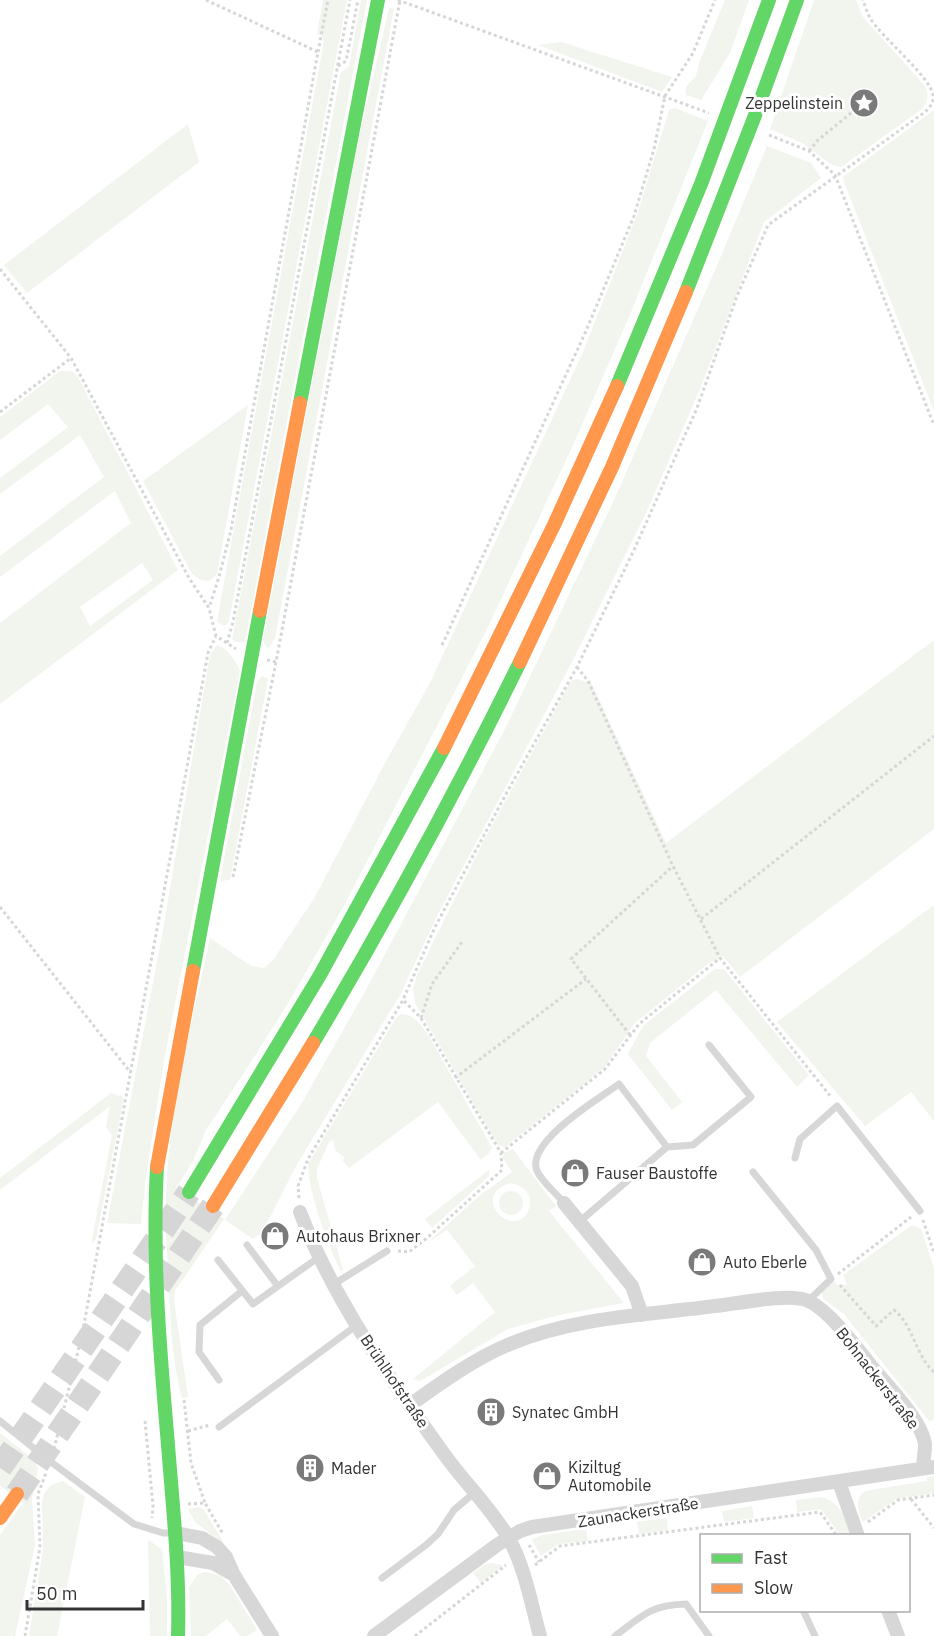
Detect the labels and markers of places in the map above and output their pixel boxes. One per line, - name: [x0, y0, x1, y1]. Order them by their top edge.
- place icon: Zeppelinstein: [848, 87, 880, 119]
- place label: Zeppelinstein: [745, 93, 843, 113]
- shop icon: Fauser Baustoffe: [559, 1157, 591, 1189]
- place label: Fauser Baustoffe: [596, 1163, 718, 1183]
- shop icon: Autohaus Brixner: [259, 1220, 291, 1252]
- place label: Autohaus Brixner: [296, 1226, 420, 1246]
- shop icon: Auto Eberle: [686, 1246, 718, 1278]
- place label: Auto Eberle: [723, 1252, 807, 1272]
- building icon: Synatec GmbH: [475, 1396, 507, 1428]
- place label: Synatec GmbH: [512, 1402, 619, 1422]
- building icon: Mader: [294, 1452, 326, 1484]
- place label: Kiziltug Automobile: [568, 1457, 651, 1495]
- place label: Mader: [331, 1458, 377, 1478]
- shop icon: Kiziltug Automobile: [531, 1460, 563, 1492]

